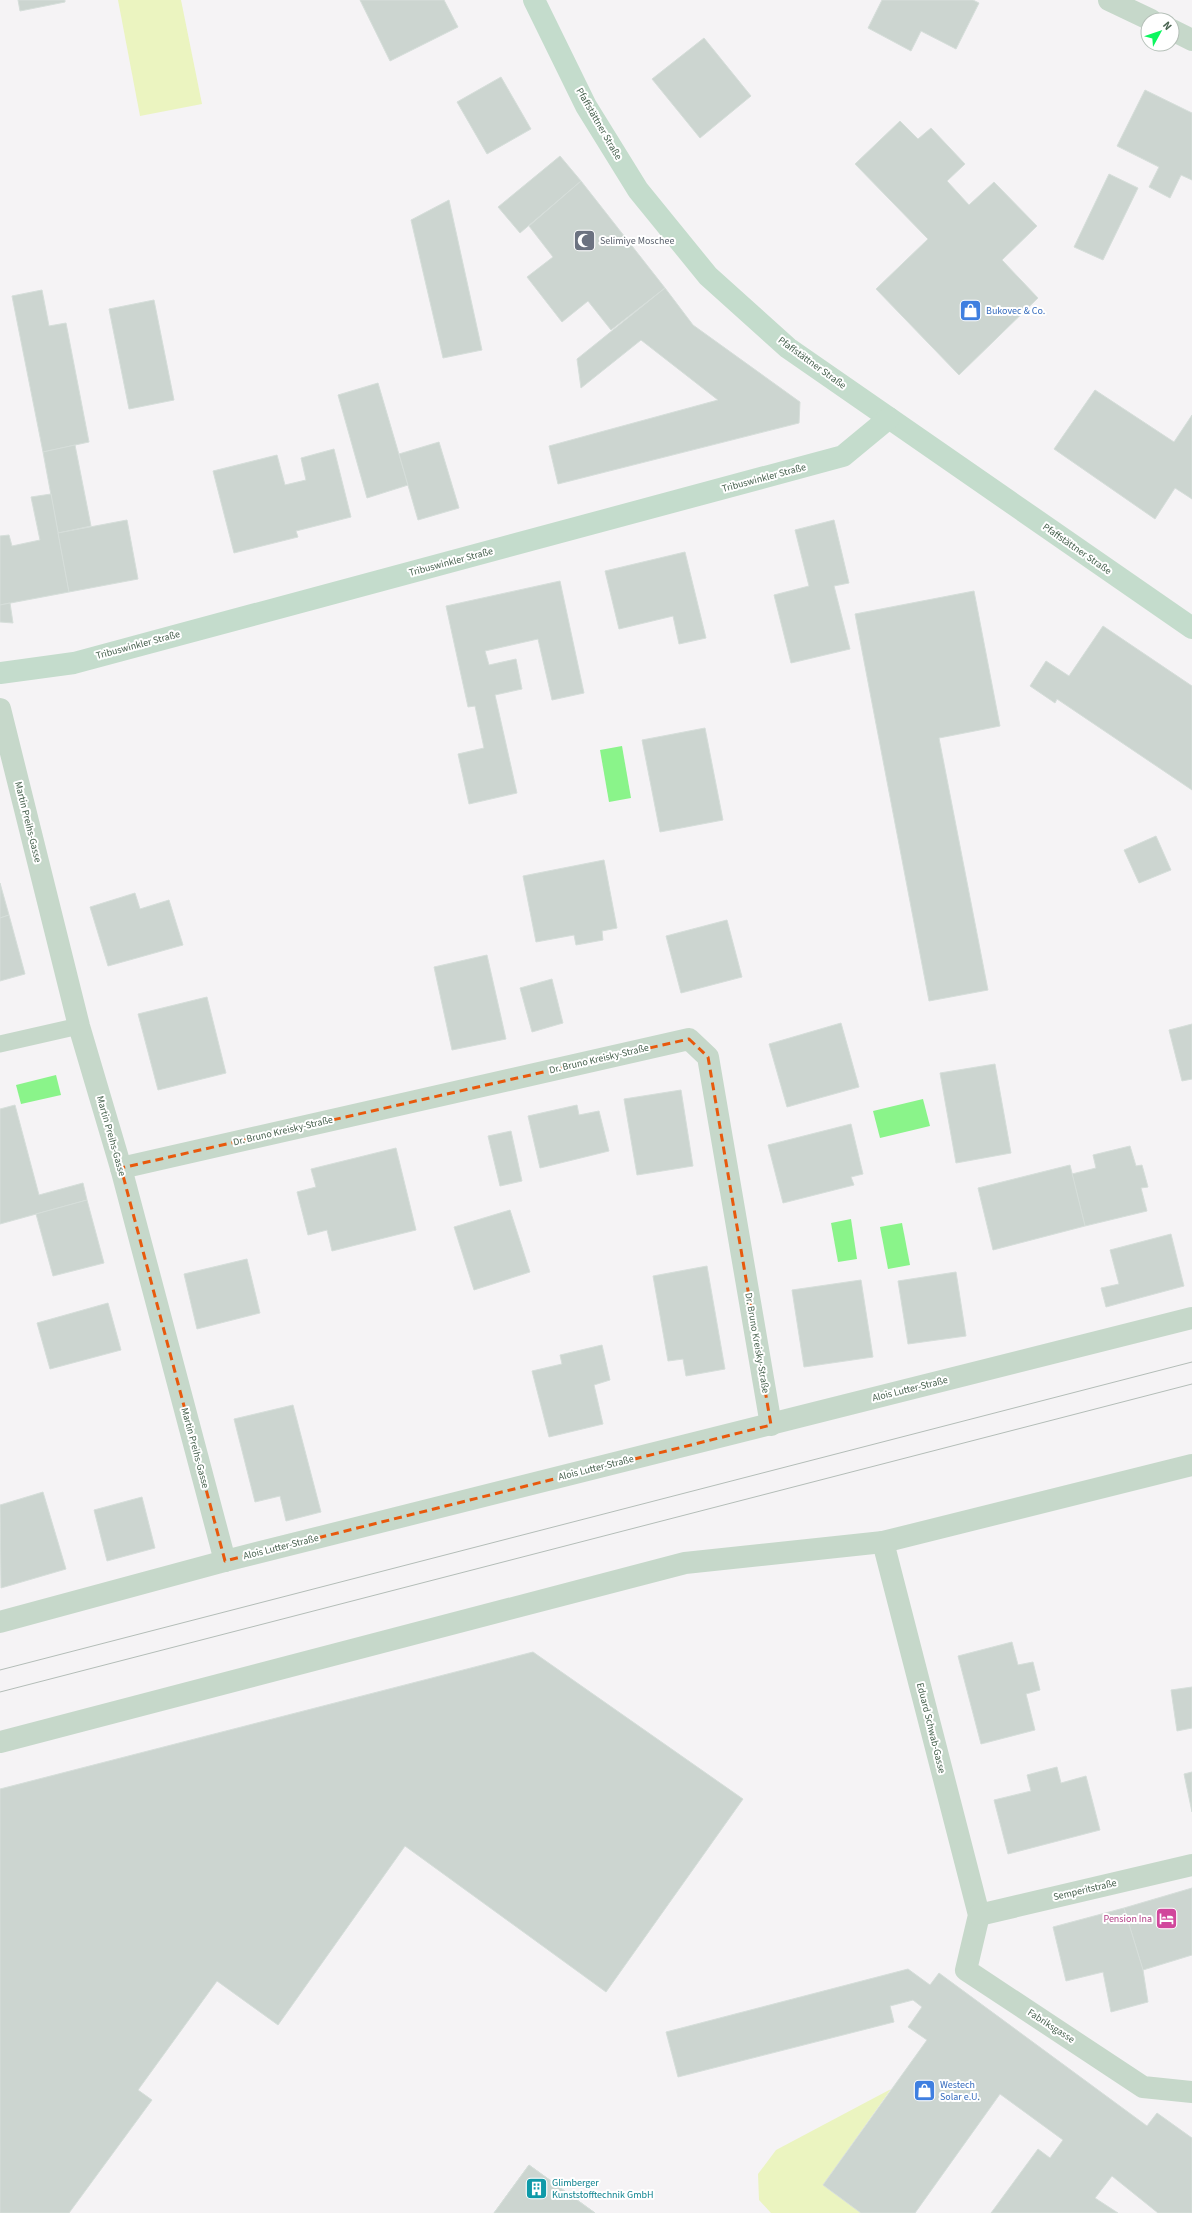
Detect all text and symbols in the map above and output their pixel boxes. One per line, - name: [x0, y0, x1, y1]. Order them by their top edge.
- north arrow: [1140, 12, 1180, 52]
- text: N: [1159, 18, 1175, 34]
- street label: Pfaffstättner Straße: [573, 85, 625, 163]
- mosque icon: Selimiye Moschee: [572, 228, 598, 254]
- place label: Selimiye Moschee: [600, 234, 674, 248]
- shop icon: Bukovec & Co.: [958, 298, 984, 324]
- place label: Bukovec & Co.: [986, 304, 1045, 318]
- street label: Pfaffstättner Straße: [775, 333, 849, 393]
- street label: Tribuswinkler Straße: [720, 460, 808, 496]
- street label: Pfaffstättner Straße: [1040, 520, 1114, 578]
- street label: Tribuswinkler Straße: [407, 544, 495, 580]
- street label: Tribuswinkler Straße: [94, 627, 182, 663]
- street label: Martin Preihs-Gasse: [11, 780, 45, 864]
- street label: Dr. Bruno Kreisky-Straße: [548, 1041, 650, 1077]
- street label: Martin Preihs-Gasse: [93, 1094, 129, 1178]
- street label: Dr. Bruno Kreisky-Straße: [232, 1113, 334, 1149]
- street label: Dr. Bruno Kreisky-Straße: [741, 1292, 773, 1394]
- street label: Alois Lutter-Straße: [871, 1373, 949, 1405]
- street label: Martin Preihs-Gasse: [178, 1406, 213, 1490]
- street label: Alois Lutter-Straße: [557, 1452, 635, 1484]
- street label: Alois Lutter-Straße: [242, 1531, 320, 1563]
- street label: Eduard Schwab-Gasse: [913, 1681, 949, 1775]
- street label: Semperitstraße: [1052, 1876, 1118, 1904]
- hotel icon: Pension Ina: [1154, 1906, 1180, 1932]
- place label: Pension Ina: [1103, 1912, 1152, 1926]
- street label: Fabriksgasse: [1025, 2006, 1077, 2046]
- shop icon: Westech Solar e.U.: [911, 2078, 937, 2104]
- place label: Westech Solar e.U.: [940, 2078, 980, 2104]
- building icon: Glimberger Kunststofftechnik GmbH: [524, 2176, 550, 2202]
- place label: Glimberger Kunststofftechnik GmbH: [552, 2176, 653, 2202]

